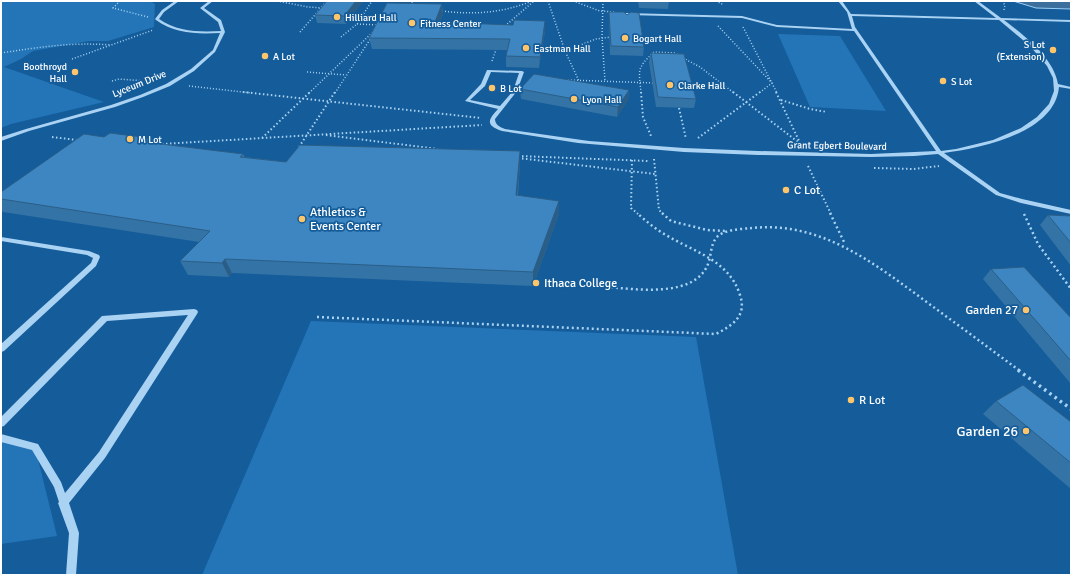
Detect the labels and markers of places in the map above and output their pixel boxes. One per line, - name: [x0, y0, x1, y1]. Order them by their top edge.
- marker: Hilliard Hall: [332, 12, 342, 22]
- place label: Hilliard Hall: [345, 12, 397, 24]
- marker: Fitness Center: [407, 18, 417, 28]
- place label: Fitness Center: [420, 18, 482, 30]
- marker: Bogart Hall: [620, 33, 630, 43]
- place label: Bogart Hall: [633, 33, 682, 45]
- place label: S Lot (Extension): [996, 39, 1045, 63]
- marker: Eastman Hall: [521, 43, 531, 53]
- place label: Eastman Hall: [534, 43, 591, 55]
- marker: S Lot (Extension): [1048, 45, 1058, 55]
- marker: A Lot: [260, 51, 270, 61]
- place label: A Lot: [273, 51, 295, 63]
- place label: Boothroyd Hall: [23, 61, 67, 85]
- marker: Boothroyd Hall: [70, 67, 80, 77]
- marker: S Lot: [938, 76, 948, 86]
- place label: S Lot: [951, 76, 973, 88]
- marker: Clarke Hall: [665, 80, 675, 90]
- place label: Clarke Hall: [678, 80, 725, 92]
- marker: B Lot: [487, 83, 497, 93]
- place label: B Lot: [500, 83, 522, 95]
- marker: Lyon Hall: [569, 94, 579, 104]
- place label: Lyon Hall: [582, 94, 622, 106]
- marker: M Lot: [125, 134, 135, 144]
- place label: M Lot: [138, 134, 162, 146]
- place label: C Lot: [794, 183, 820, 198]
- marker: C Lot: [781, 185, 791, 195]
- place label: Athletics & Events Center: [310, 205, 381, 234]
- marker: Athletics & Events Center: [297, 214, 307, 224]
- place label: Ithaca College: [544, 276, 617, 291]
- marker: Ithaca College: [531, 278, 541, 288]
- place label: Garden 27: [965, 303, 1018, 318]
- marker: Garden 27: [1021, 305, 1031, 315]
- place label: R Lot: [859, 393, 885, 408]
- marker: R Lot: [846, 395, 856, 405]
- place label: Garden 26: [957, 423, 1018, 440]
- marker: Garden 26: [1021, 426, 1031, 436]

